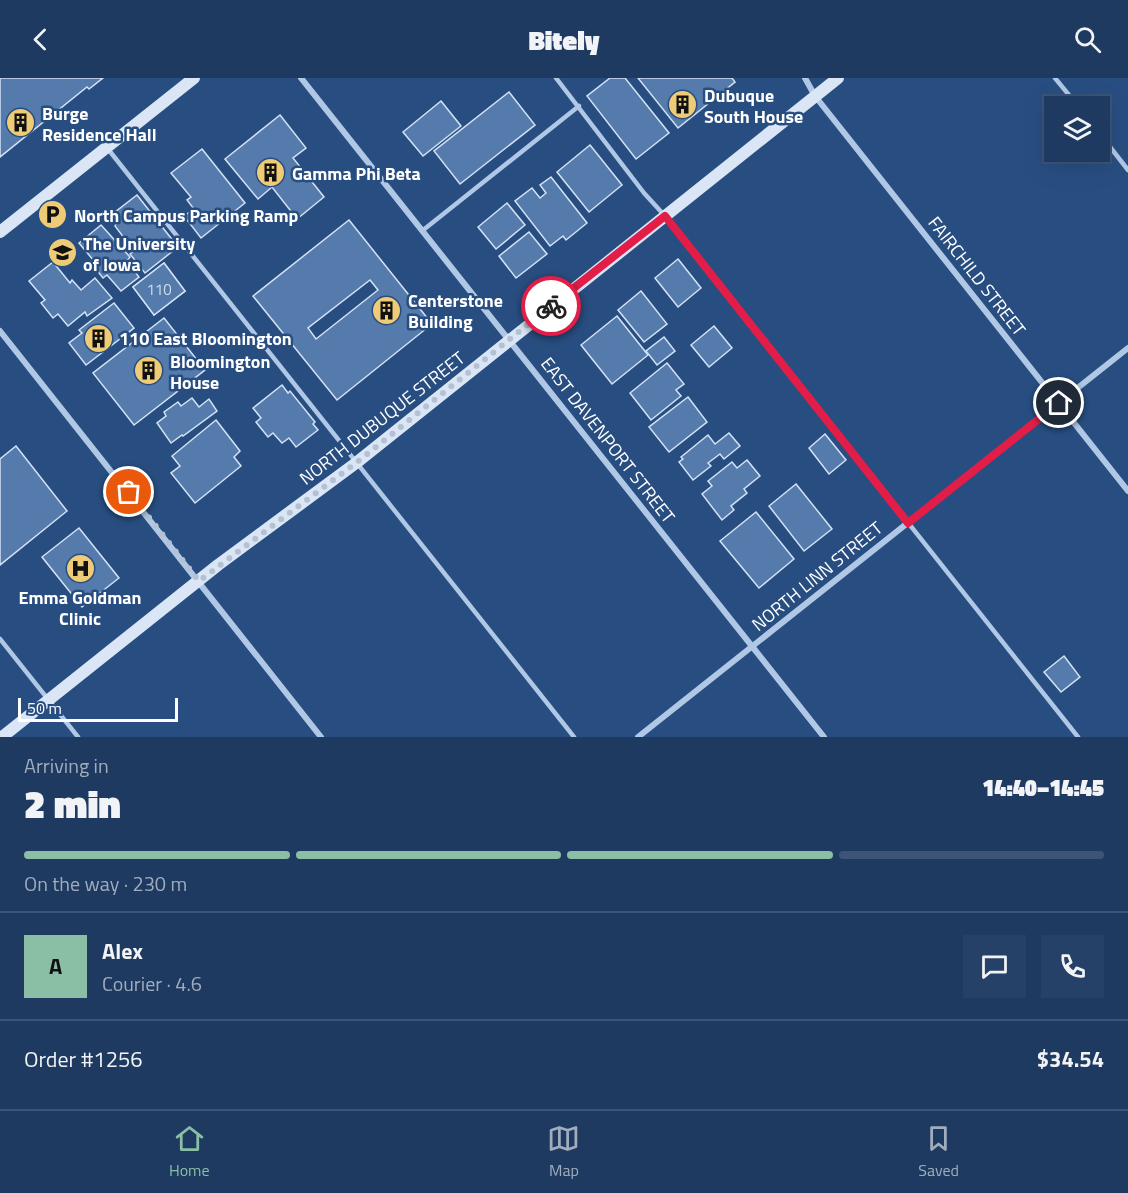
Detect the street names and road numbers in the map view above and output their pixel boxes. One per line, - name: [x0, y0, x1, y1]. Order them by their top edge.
- street label: FAIRCHILD STREET: [922, 210, 1033, 342]
- street label: NORTH DUBUQUE STREET: [294, 344, 471, 491]
- street label: EAST DAVENPORT STREET: [534, 351, 682, 529]
- street label: NORTH LINN STREET: [746, 514, 889, 637]

